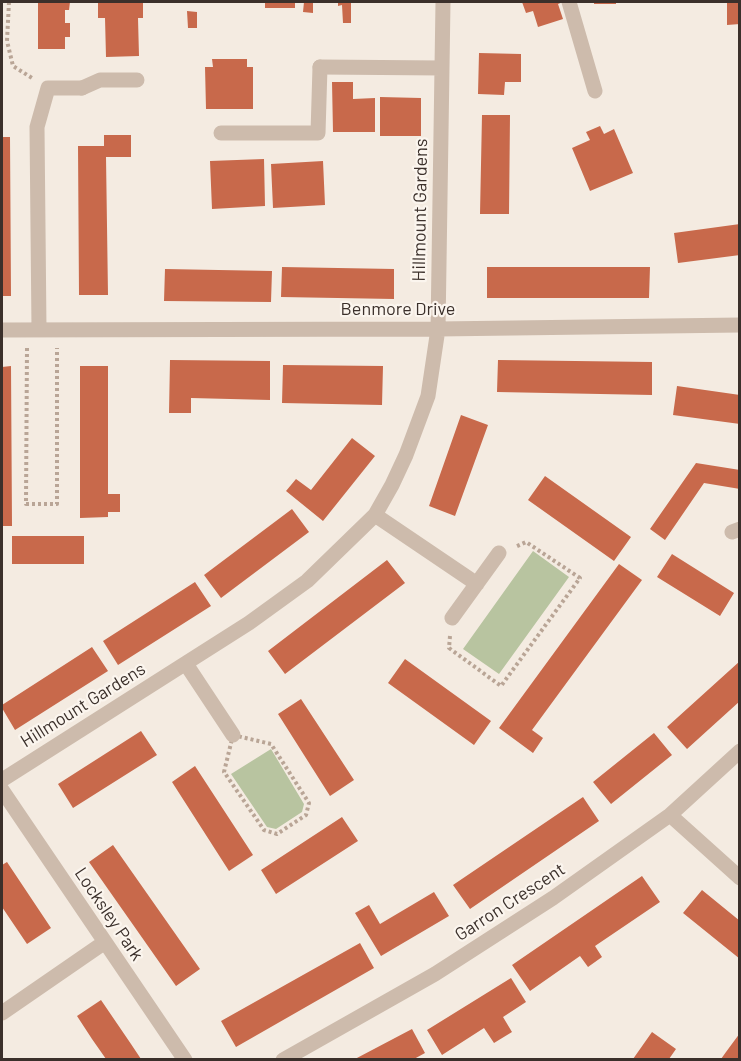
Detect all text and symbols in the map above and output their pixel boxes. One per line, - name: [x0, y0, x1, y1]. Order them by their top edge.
- street label: Hillmount Gardens: [408, 138, 432, 282]
- street label: Benmore Drive: [341, 298, 455, 320]
- street label: Hillmount Gardens: [17, 658, 149, 752]
- street label: Garron Crescent: [451, 858, 569, 946]
- street label: Locksley Park: [70, 863, 148, 965]

